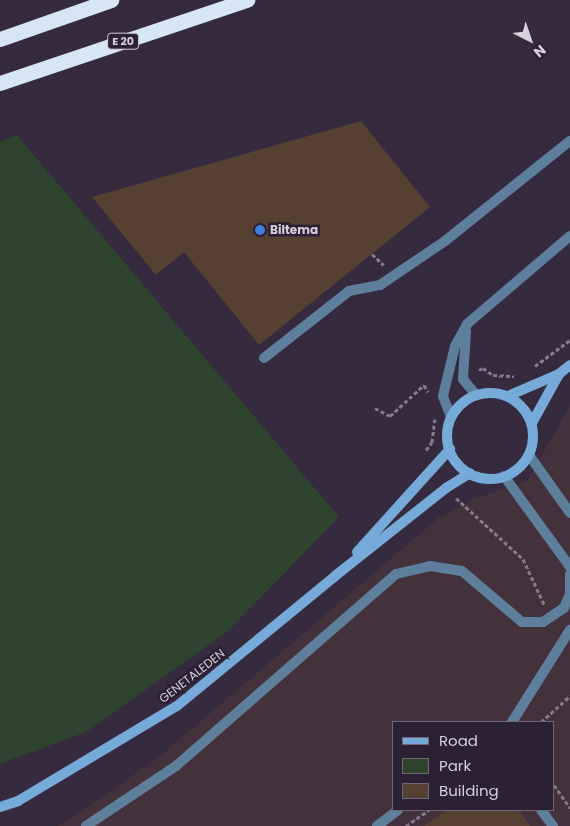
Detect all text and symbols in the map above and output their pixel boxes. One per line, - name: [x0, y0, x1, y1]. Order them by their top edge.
- north arrow: [505, 15, 555, 65]
- road number: E 20: [107, 32, 139, 49]
- text: N: [529, 40, 550, 62]
- place label: Biltema: [270, 223, 318, 237]
- marker: Biltema: [254, 224, 266, 236]
- street label: GENETALEDEN: [156, 646, 228, 706]
- legend: [392, 721, 555, 811]
- text: Road: [439, 730, 478, 751]
- text: Park: [439, 755, 471, 776]
- text: Building: [439, 780, 499, 801]

